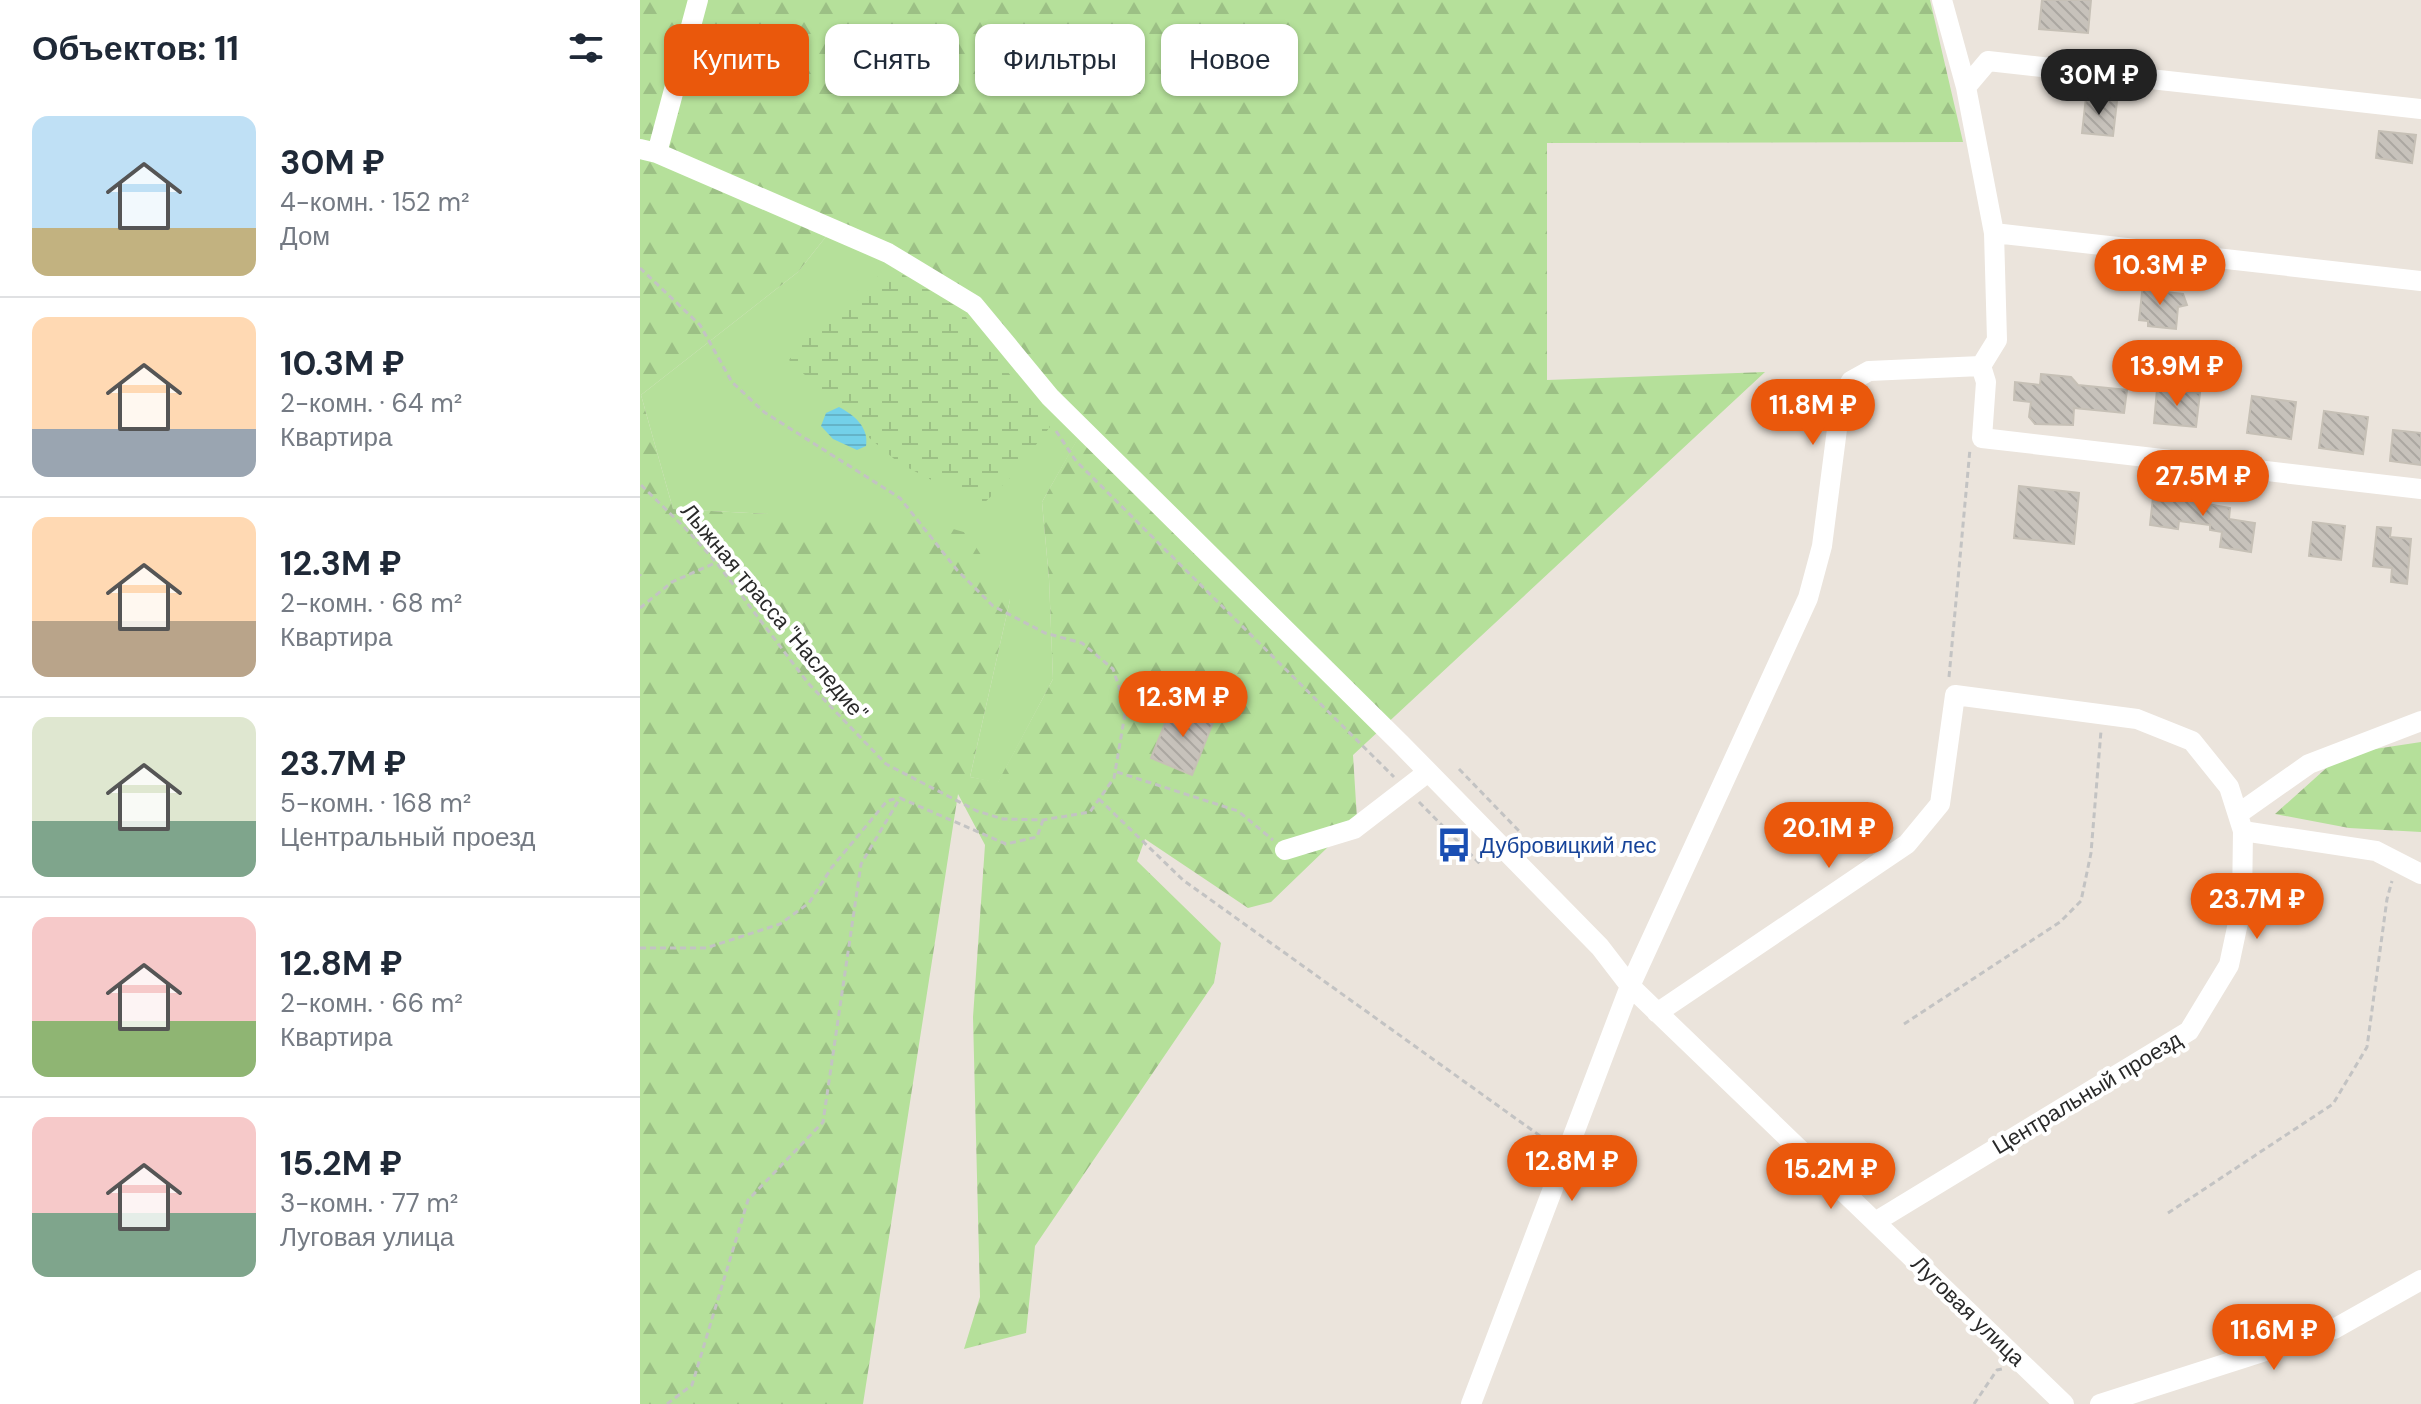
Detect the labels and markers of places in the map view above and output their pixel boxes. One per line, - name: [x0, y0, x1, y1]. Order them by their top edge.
- pin: 30M ₽: [2043, 49, 2155, 117]
- pin: 10.3M ₽: [2086, 239, 2234, 307]
- pin: 13.9M ₽: [2103, 340, 2251, 408]
- pin: 11.8M ₽: [1739, 379, 1887, 447]
- pin: 27.5M ₽: [2129, 450, 2277, 518]
- pin: 12.3M ₽: [1109, 671, 1257, 739]
- pin: 20.1M ₽: [1755, 802, 1903, 870]
- bus stop icon: Дубровицкий лес: [1435, 826, 1473, 864]
- place label: Дубровицкий лес: [1480, 831, 1656, 860]
- pin: 23.7M ₽: [2183, 873, 2331, 941]
- pin: 12.8M ₽: [1498, 1135, 1646, 1203]
- pin: 15.2M ₽: [1757, 1143, 1905, 1211]
- pin: 11.6M ₽: [2200, 1304, 2348, 1372]

